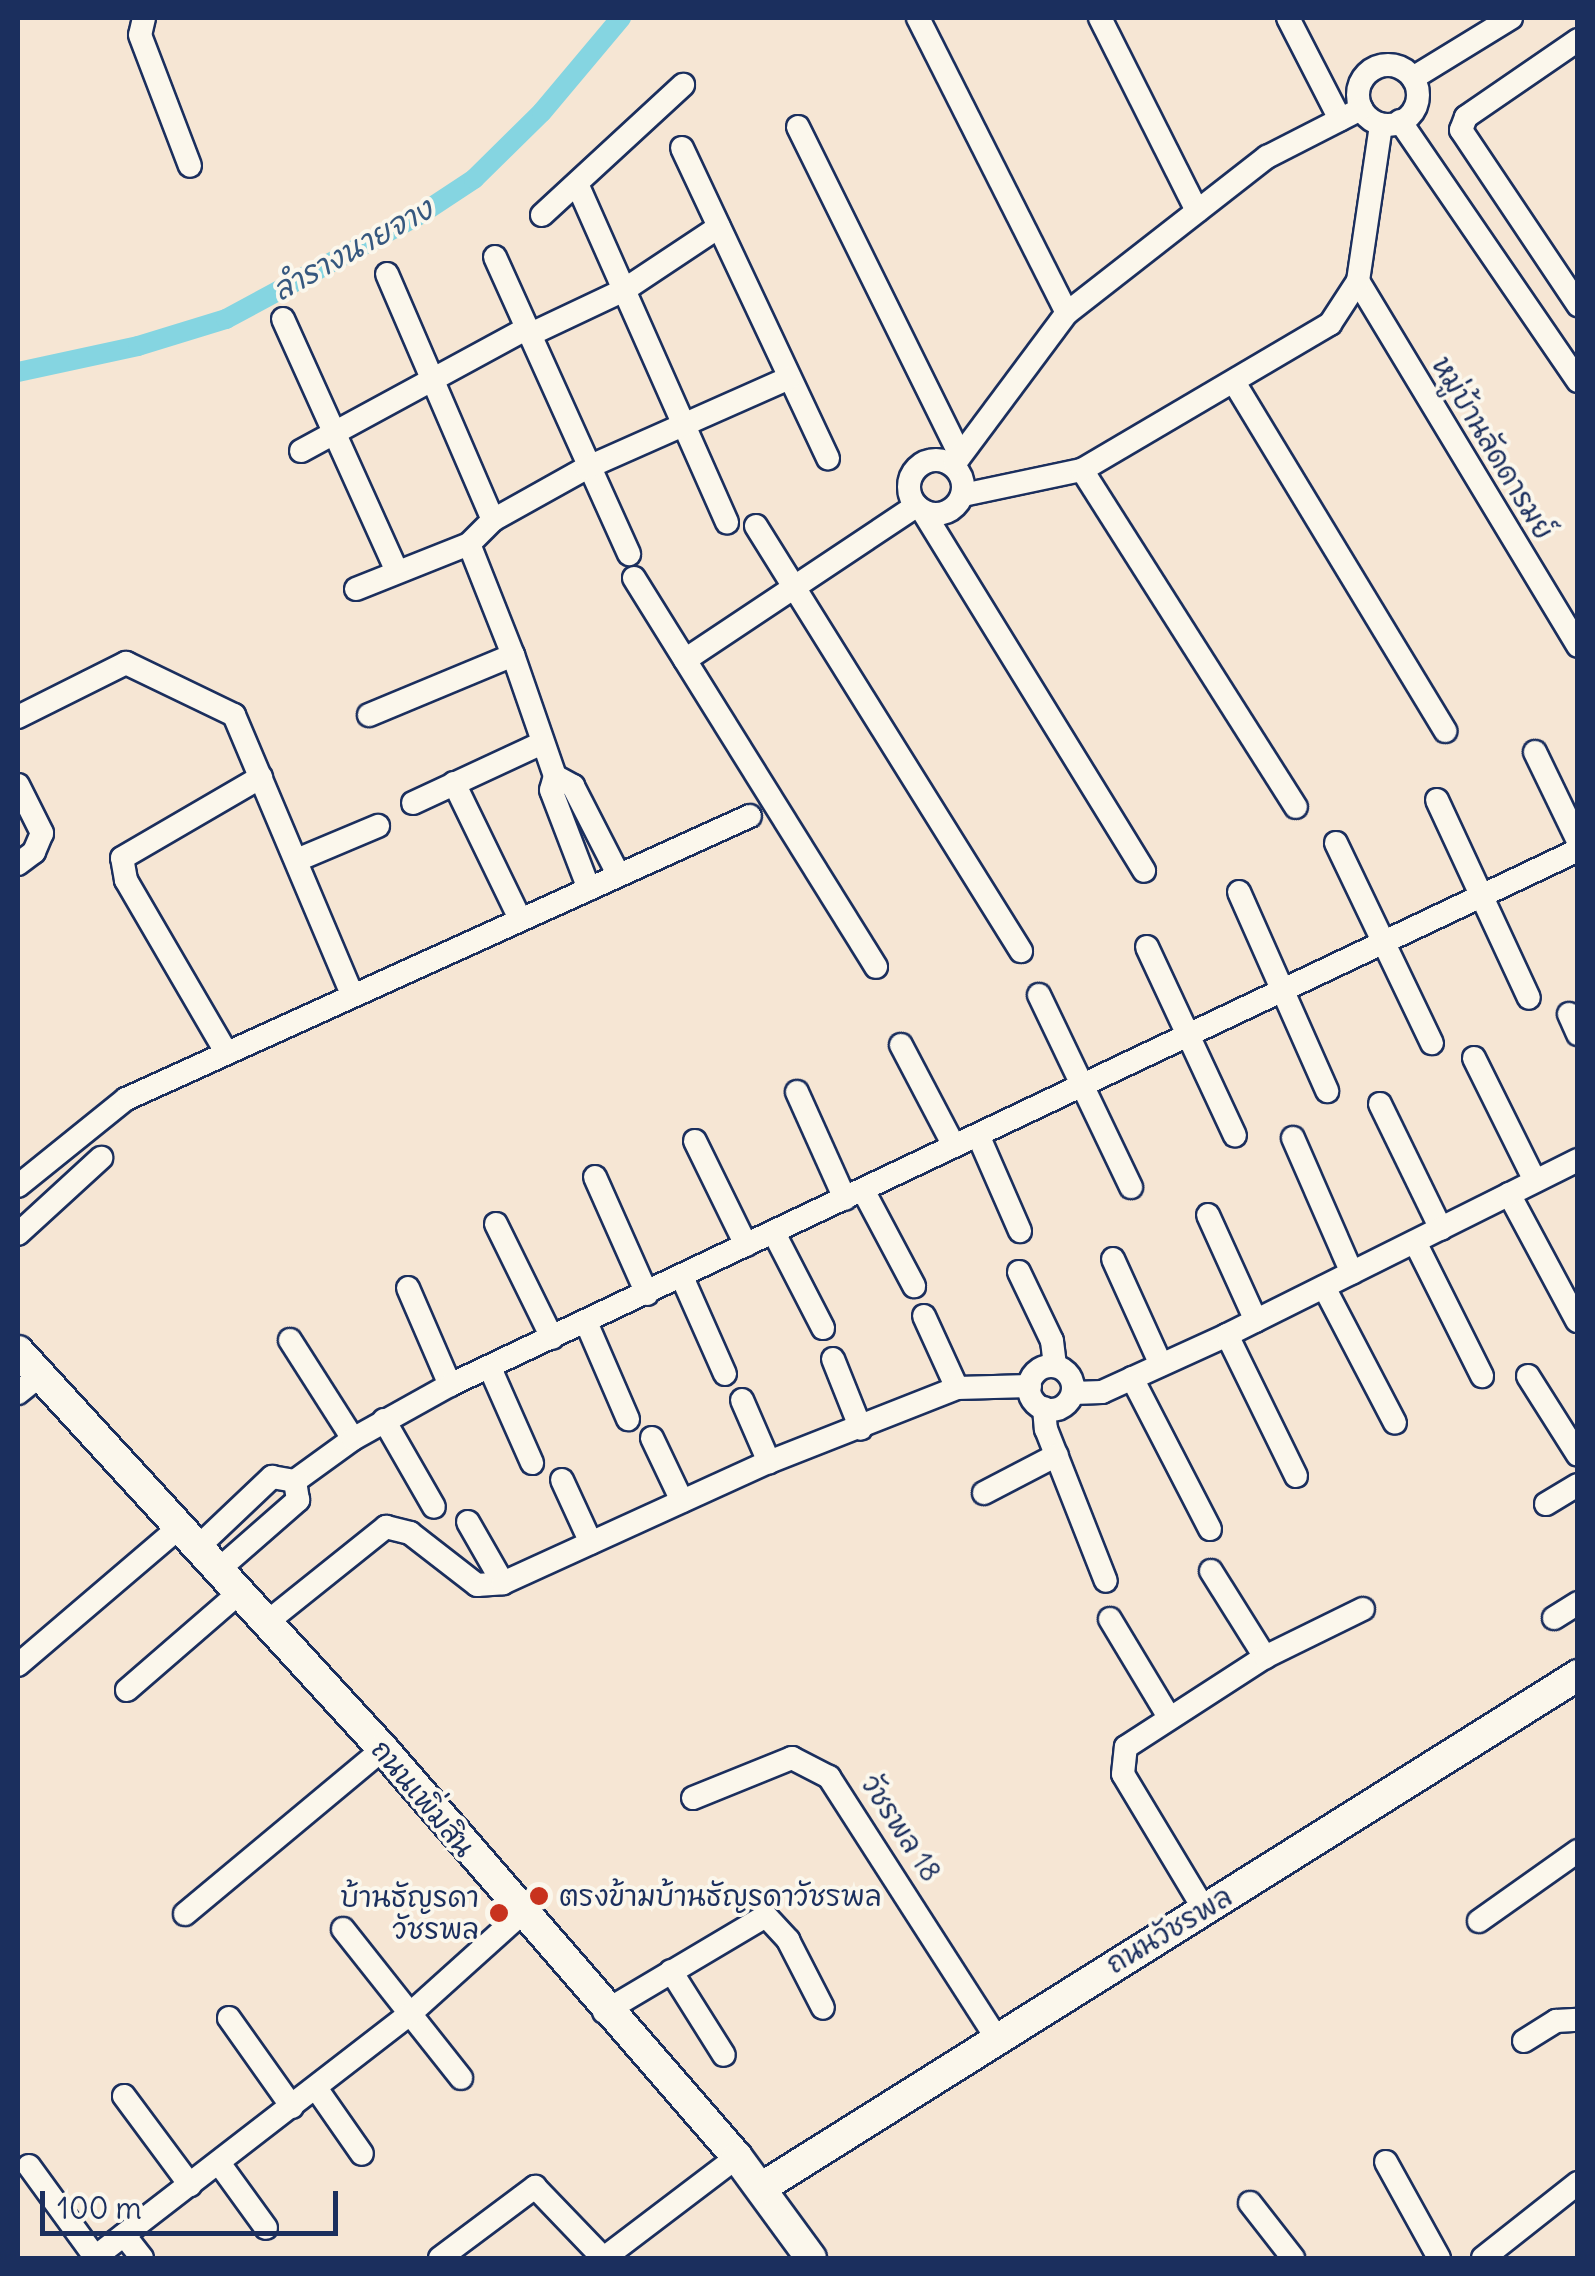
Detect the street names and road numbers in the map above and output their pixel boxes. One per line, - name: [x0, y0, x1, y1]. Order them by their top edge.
- street label: หมู่บ้านลัดดารมย์: [1425, 350, 1561, 546]
- street label: ถนนเพิ่มสิน: [364, 1733, 482, 1863]
- street label: วัชรพล 18: [854, 1768, 948, 1888]
- street label: ถนนวัชรพล: [1100, 1879, 1238, 1981]

